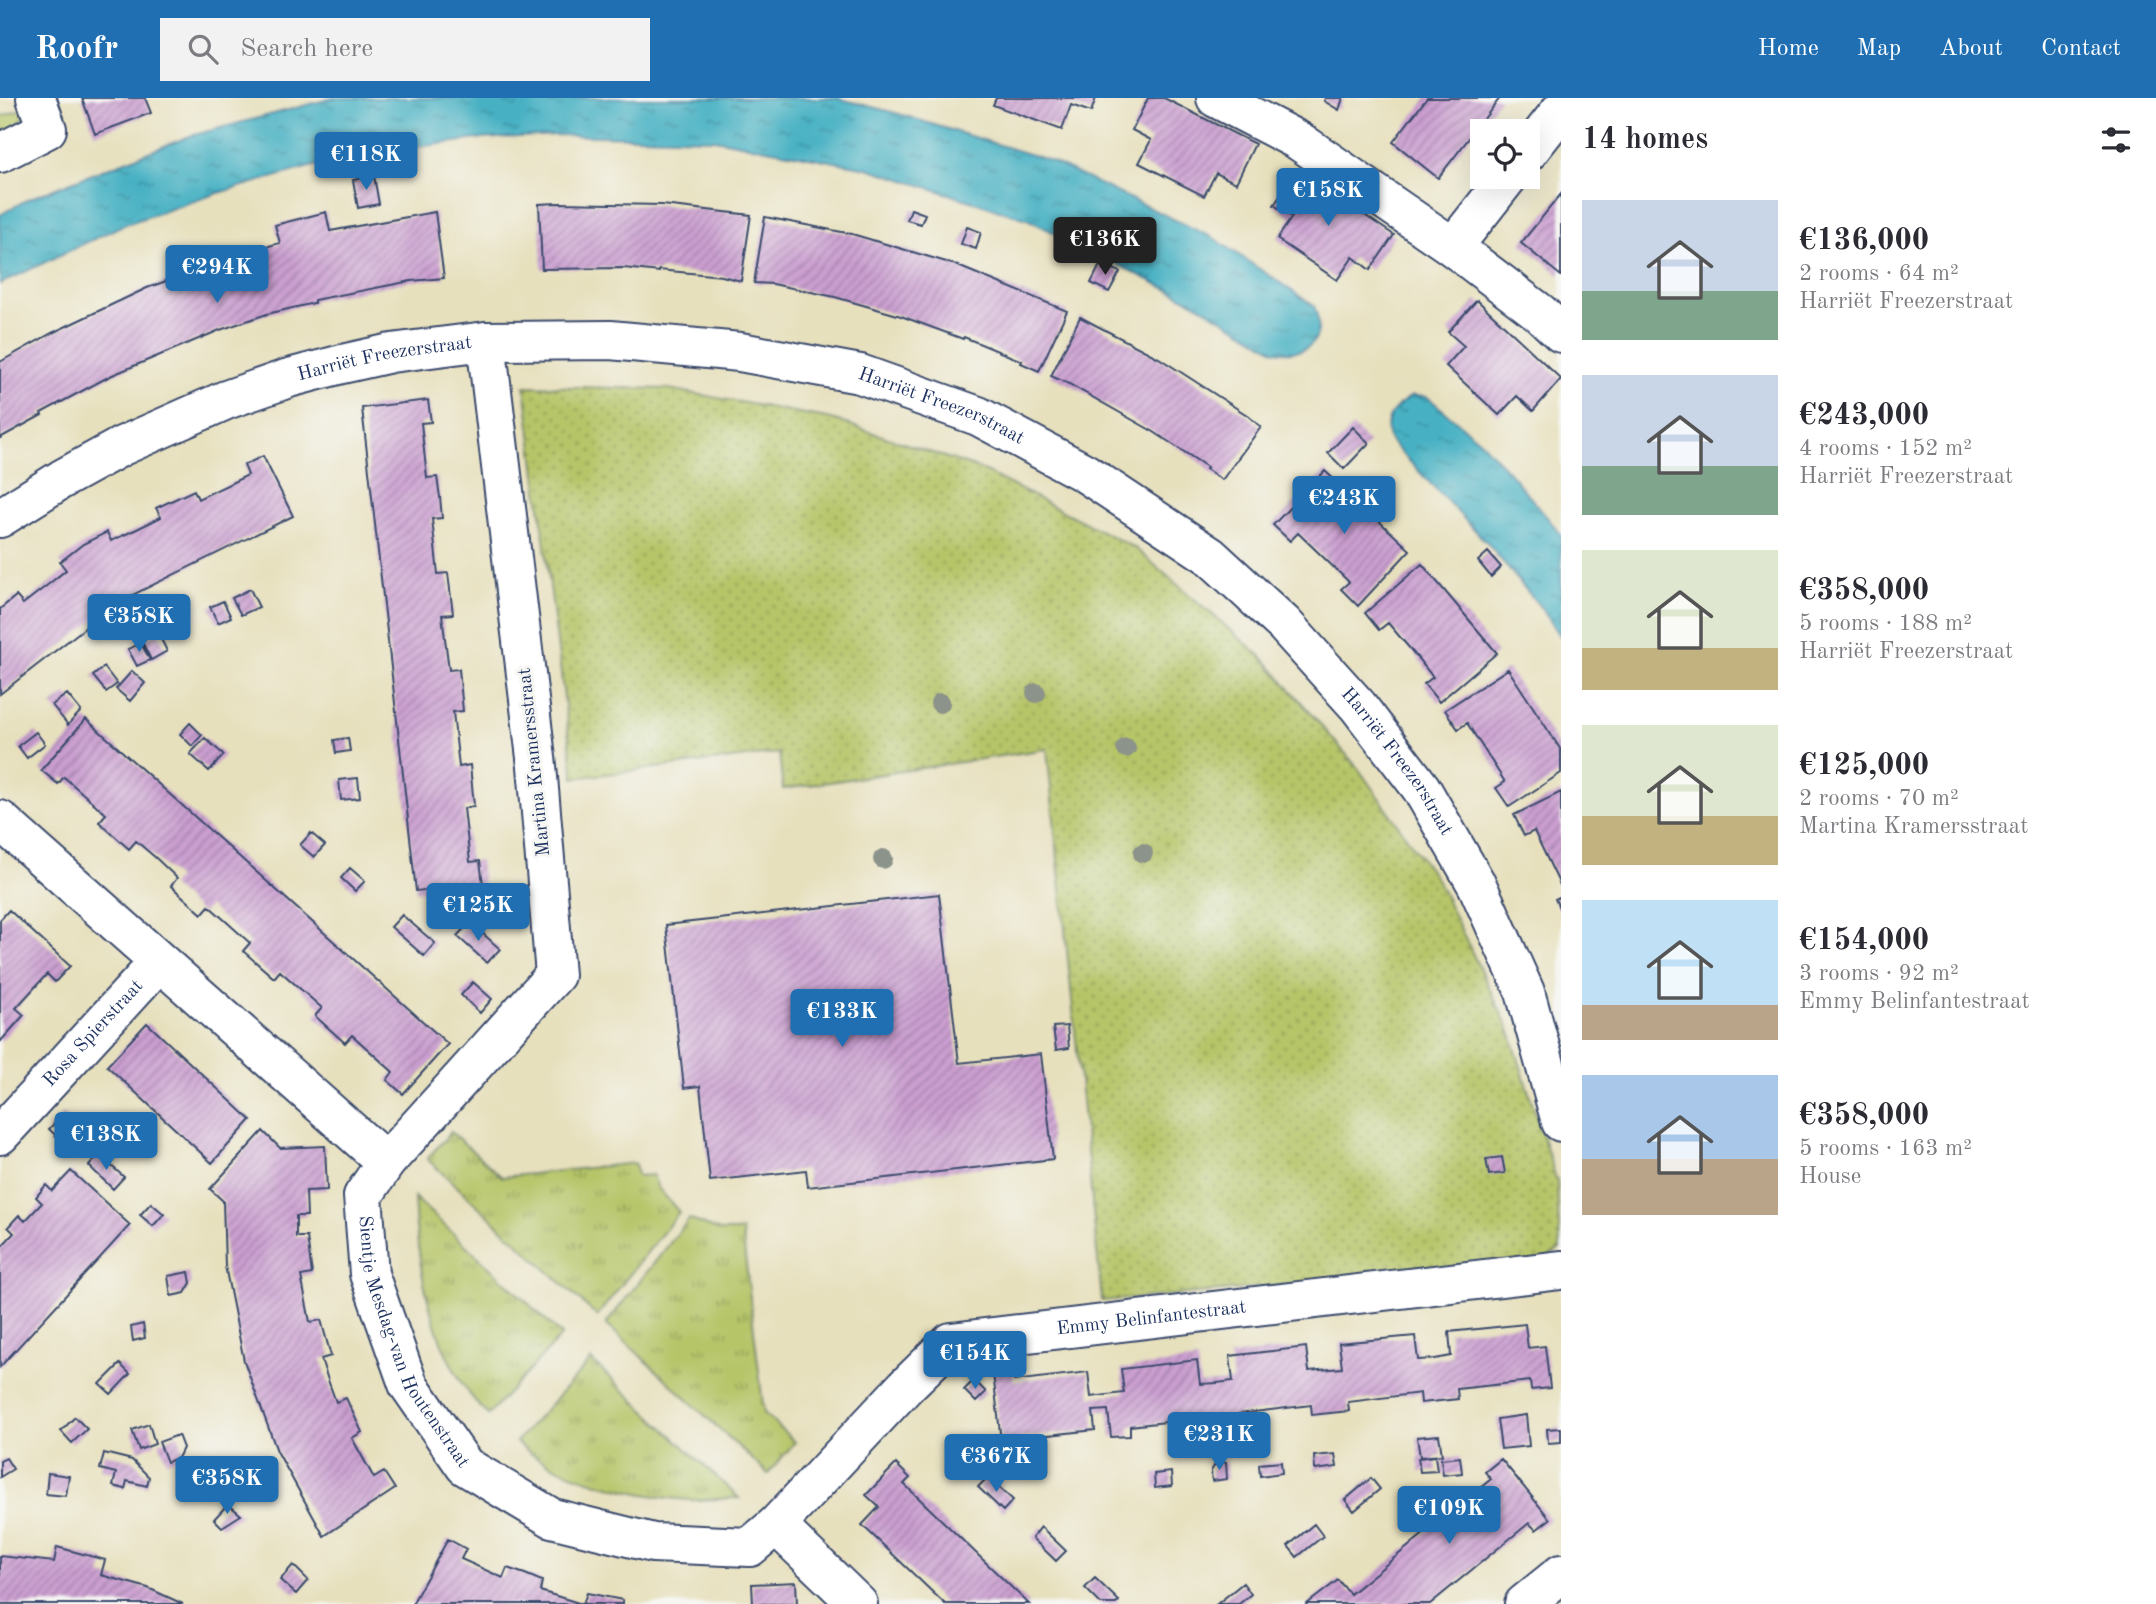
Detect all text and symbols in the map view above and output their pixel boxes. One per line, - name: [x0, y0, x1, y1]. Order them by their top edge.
- search box: [160, 18, 650, 81]
- icon: search: [184, 30, 222, 68]
- text: Roofr: [35, 33, 118, 66]
- text: Search here: [240, 36, 373, 62]
- text: Home: [1758, 37, 1819, 61]
- text: Map: [1857, 37, 1901, 61]
- text: About: [1939, 37, 2003, 61]
- text: Contact: [2041, 37, 2121, 61]
- map controls: [1470, 119, 1540, 189]
- button: locate: [1470, 119, 1540, 189]
- icon: filters: [2097, 121, 2135, 159]
- text: 14 homes: [1582, 125, 1708, 155]
- pin: €118K: [317, 132, 415, 192]
- text: €118K: [330, 143, 402, 166]
- pin: €158K: [1279, 169, 1377, 228]
- text: €158K: [1292, 179, 1364, 202]
- pin: €136K: [1056, 218, 1154, 277]
- text: €136,000: [1799, 226, 1929, 256]
- text: €136K: [1069, 228, 1141, 251]
- icon: home: [1638, 228, 1722, 312]
- pin: €294K: [168, 246, 266, 305]
- text: €294K: [181, 256, 253, 279]
- text: 2 rooms · 64 m²: [1799, 262, 1959, 285]
- text: Harriët Freezerstraat: [1799, 290, 2013, 313]
- street label: Harriët Freezerstraat: [296, 333, 473, 385]
- street label: Harriët Freezerstraat: [856, 365, 1027, 448]
- text: €243,000: [1799, 401, 1929, 431]
- icon: home: [1638, 403, 1722, 487]
- text: 4 rooms · 152 m²: [1799, 437, 1972, 460]
- text: Harriët Freezerstraat: [1799, 465, 2013, 488]
- pin: €243K: [1295, 476, 1393, 536]
- text: €243K: [1308, 487, 1380, 510]
- text: €358,000: [1799, 576, 1929, 606]
- icon: home: [1638, 578, 1722, 662]
- pin: €358K: [90, 594, 188, 654]
- text: €358K: [103, 605, 175, 628]
- text: 5 rooms · 188 m²: [1799, 612, 1972, 635]
- text: Harriët Freezerstraat: [1799, 640, 2013, 663]
- street label: Martina Kramersstraat: [516, 667, 554, 857]
- street label: Harriët Freezerstraat: [1337, 684, 1456, 839]
- text: €125,000: [1799, 751, 1929, 781]
- icon: home: [1638, 753, 1722, 837]
- text: 2 rooms · 70 m²: [1799, 787, 1959, 810]
- text: Martina Kramersstraat: [1799, 815, 2028, 838]
- pin: €125K: [429, 884, 527, 943]
- text: €125K: [442, 894, 514, 917]
- text: €154,000: [1799, 926, 1929, 956]
- icon: home: [1638, 928, 1722, 1012]
- text: 3 rooms · 92 m²: [1799, 962, 1959, 985]
- street label: Rosa Spierstraat: [40, 976, 147, 1090]
- pin: €133K: [793, 990, 891, 1049]
- text: Emmy Belinfantestraat: [1799, 990, 2030, 1013]
- text: €133K: [806, 1000, 878, 1023]
- text: €358,000: [1799, 1101, 1929, 1131]
- icon: home: [1638, 1103, 1722, 1187]
- pin: €138K: [57, 1112, 155, 1172]
- text: €138K: [70, 1123, 142, 1146]
- text: 5 rooms · 163 m²: [1799, 1137, 1972, 1160]
- text: House: [1799, 1165, 1861, 1188]
- street label: Sientje Mesdag-van Houtenstraat: [355, 1215, 473, 1471]
- street label: Emmy Belinfantestraat: [1056, 1298, 1247, 1339]
- pin: €154K: [926, 1332, 1024, 1391]
- text: €154K: [939, 1342, 1011, 1365]
- pin: €231K: [1170, 1412, 1268, 1472]
- text: €231K: [1183, 1423, 1255, 1446]
- pin: €367K: [947, 1434, 1045, 1494]
- text: €367K: [960, 1445, 1032, 1468]
- pin: €358K: [178, 1456, 276, 1516]
- text: €358K: [191, 1467, 263, 1490]
- pin: €109K: [1400, 1486, 1498, 1546]
- text: €109K: [1413, 1497, 1485, 1520]

